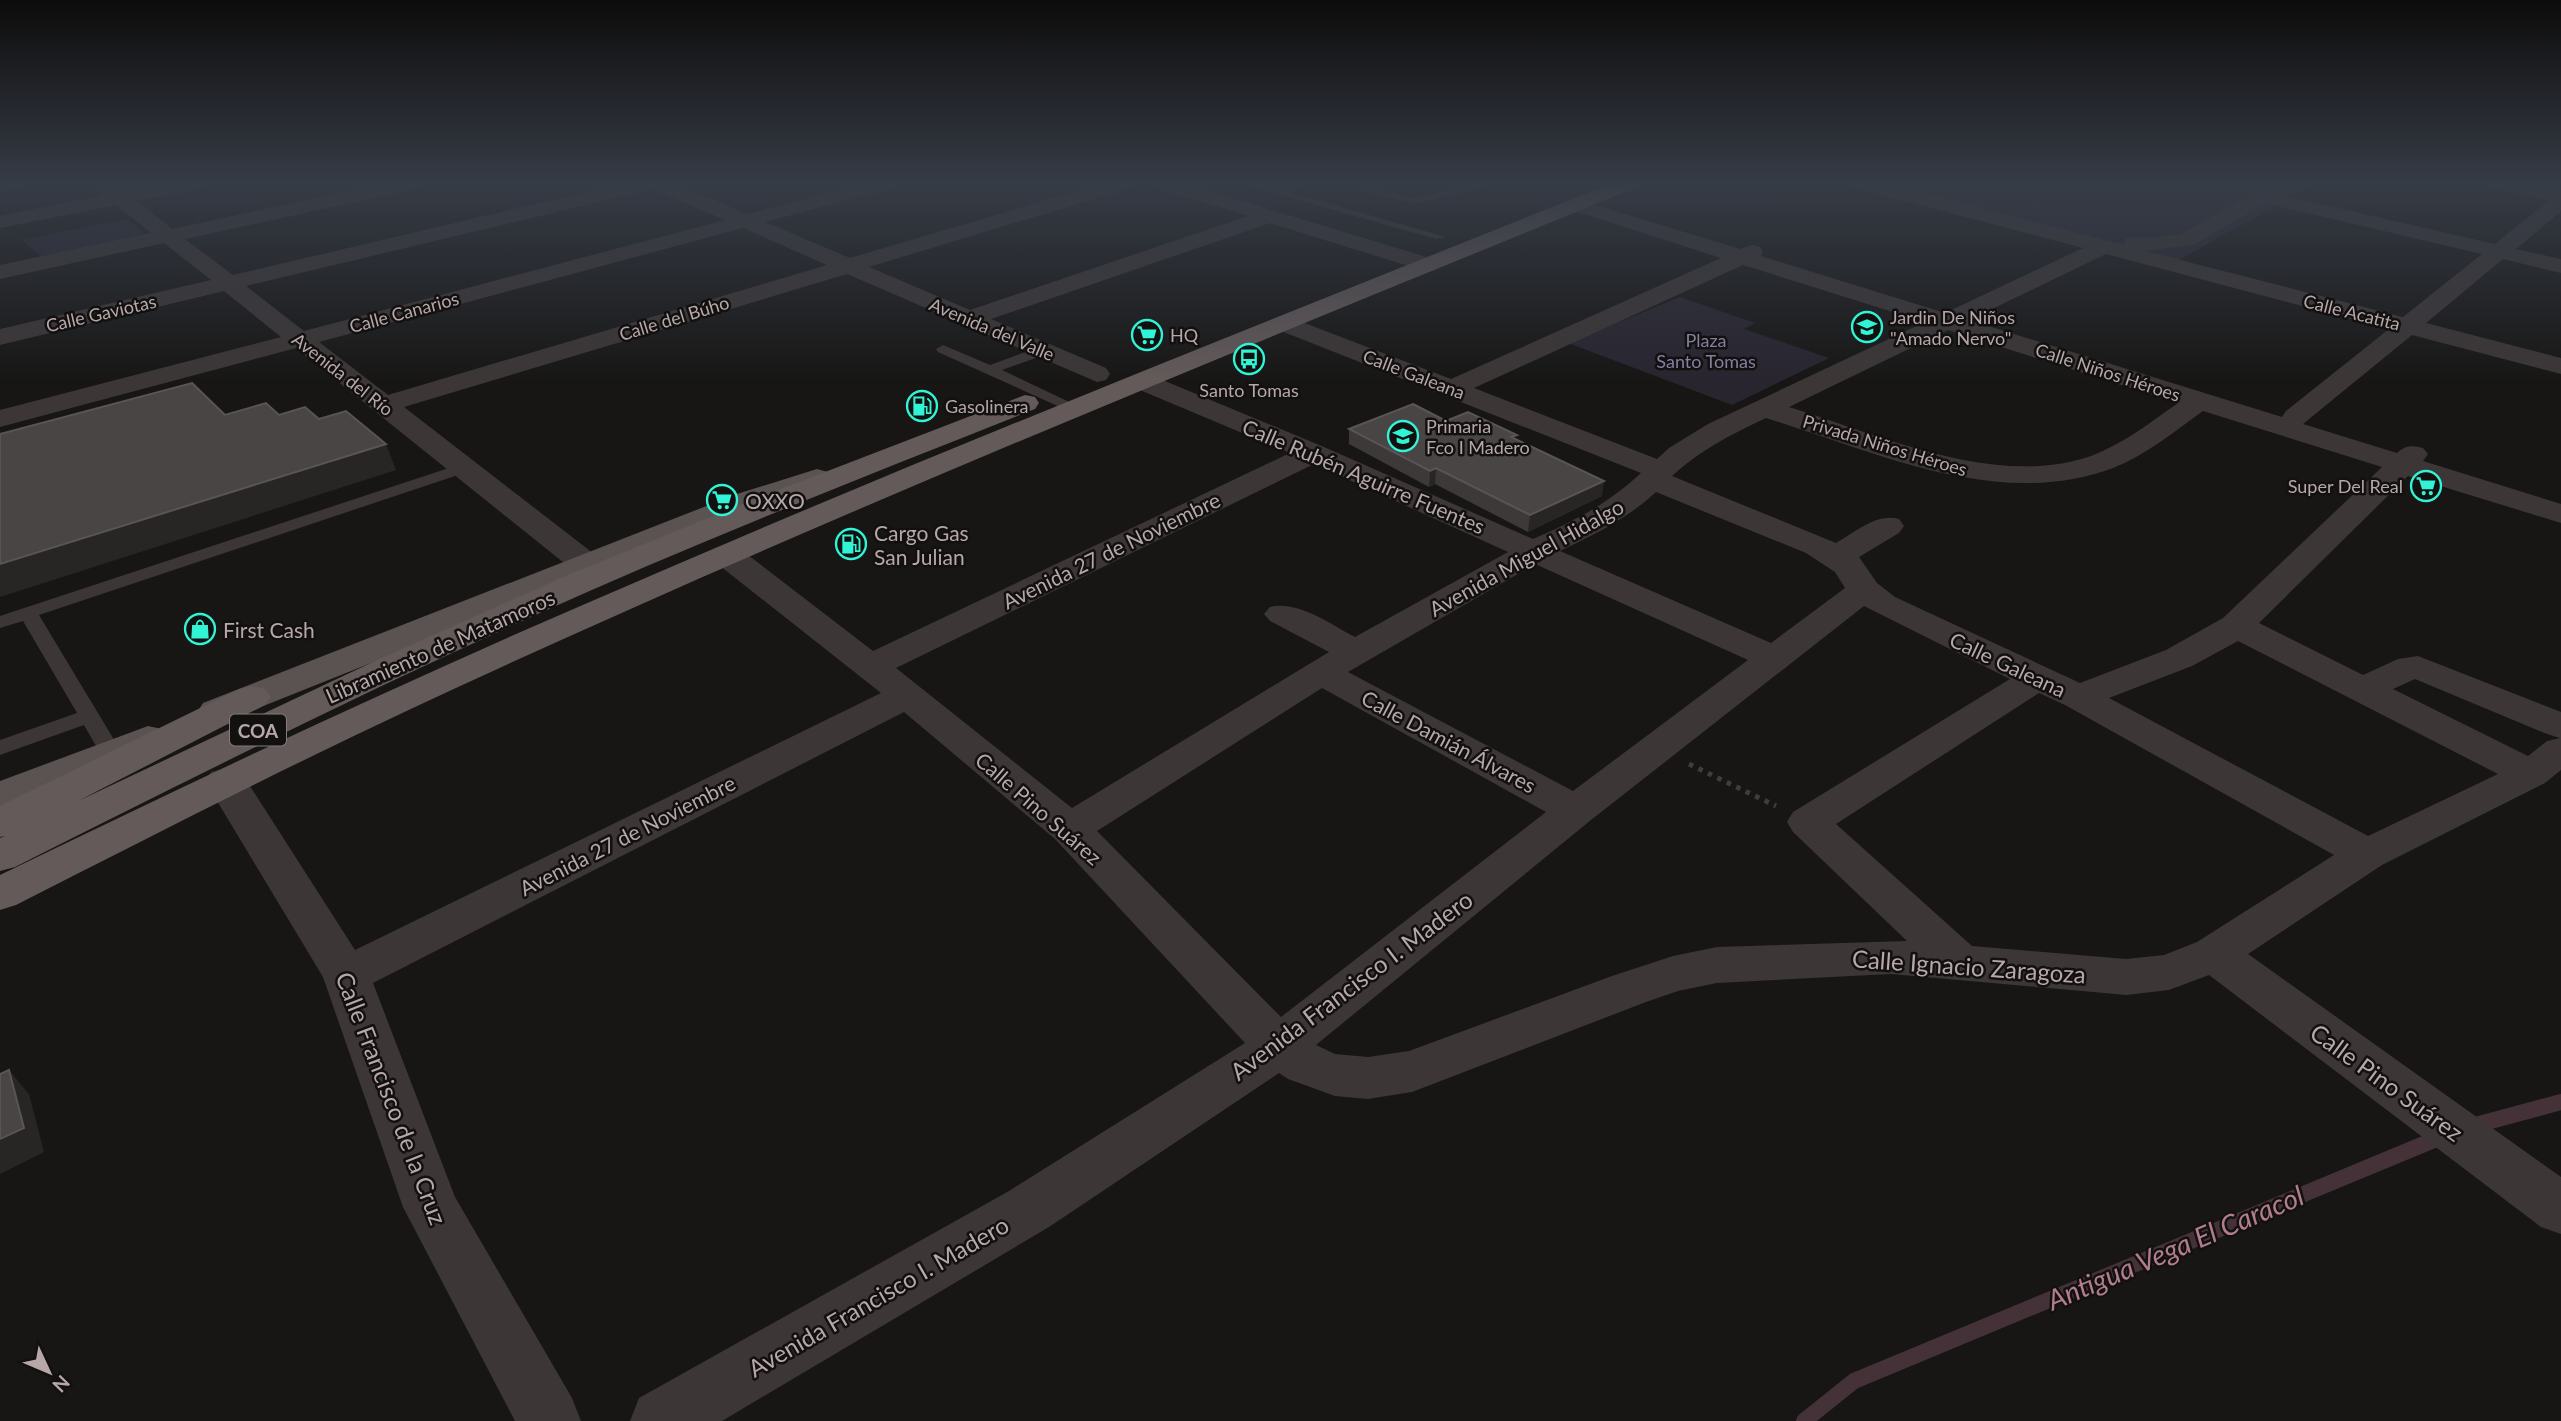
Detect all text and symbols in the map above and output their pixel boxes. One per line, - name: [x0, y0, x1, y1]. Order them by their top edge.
- street label: Calle Canarios: [347, 287, 461, 337]
- street label: Calle Acatita: [2301, 289, 2403, 335]
- street label: Calle Gaviotas: [44, 290, 158, 336]
- street label: Calle del Búho: [616, 291, 732, 345]
- street label: Avenida del Valle: [926, 293, 1058, 365]
- place label: Jardin De Niños "Amado Nervo": [1890, 306, 2015, 349]
- school or university icon: Jardin De Niños "Amado Nervo": [1850, 310, 1884, 344]
- supermarket icon: HQ: [1130, 318, 1164, 352]
- place label: HQ: [1170, 324, 1199, 346]
- street label: Avenida del Río: [288, 328, 398, 420]
- park label: Plaza Santo Tomas: [1656, 329, 1756, 372]
- street label: Calle Niños Héroes: [2033, 338, 2183, 406]
- bus stop icon: Santo Tomas: [1232, 342, 1266, 376]
- street label: Calle Galeana: [1360, 345, 1468, 403]
- place label: Santo Tomas: [1199, 379, 1299, 401]
- fuel station icon: Gasolinera: [905, 389, 939, 423]
- place label: Gasolinera: [945, 395, 1029, 417]
- street label: Privada Niños Héroes: [1800, 410, 1970, 480]
- street label: Calle Rubén Aguirre Fuentes: [1239, 414, 1489, 538]
- place label: Primaria Fco I Madero: [1426, 415, 1530, 458]
- school or university icon: Primaria Fco I Madero: [1386, 419, 1420, 453]
- supermarket icon: Super Del Real: [2409, 469, 2443, 503]
- place label: Super Del Real: [2288, 475, 2403, 497]
- supermarket icon: OXXO: [705, 483, 739, 517]
- street label: Avenida 27 de Noviembre: [998, 486, 1224, 614]
- place label: OXXO: [745, 488, 805, 513]
- street label: Avenida Miguel Hidalgo: [1424, 493, 1628, 621]
- place label: Cargo Gas San Julian: [874, 520, 969, 569]
- fuel station icon: Cargo Gas San Julian: [834, 527, 868, 561]
- street label: Libramiento de Matamoros: [322, 584, 558, 708]
- shop icon: First Cash: [183, 612, 217, 646]
- place label: First Cash: [223, 617, 315, 642]
- street label: Calle Galeana: [1946, 626, 2070, 702]
- street label: Calle Damián Álvares: [1358, 684, 1540, 798]
- road number: COA: [230, 715, 286, 746]
- street label: Calle Pino Suárez: [971, 747, 1107, 869]
- street label: Avenida 27 de Noviembre: [515, 770, 739, 900]
- street label: Avenida Francisco I. Madero: [1224, 884, 1478, 1086]
- street label: Calle Ignacio Zaragoza: [1851, 943, 2087, 989]
- street label: Calle Francisco de la Cruz: [330, 968, 454, 1228]
- street label: Calle Pino Suárez: [2305, 1017, 2469, 1147]
- water label: Antigua Vega El Caracol: [2041, 1178, 2308, 1317]
- street label: Avenida Francisco I. Madero: [743, 1209, 1013, 1383]
- north arrow: [14, 1337, 84, 1407]
- text: N: [48, 1371, 75, 1397]

